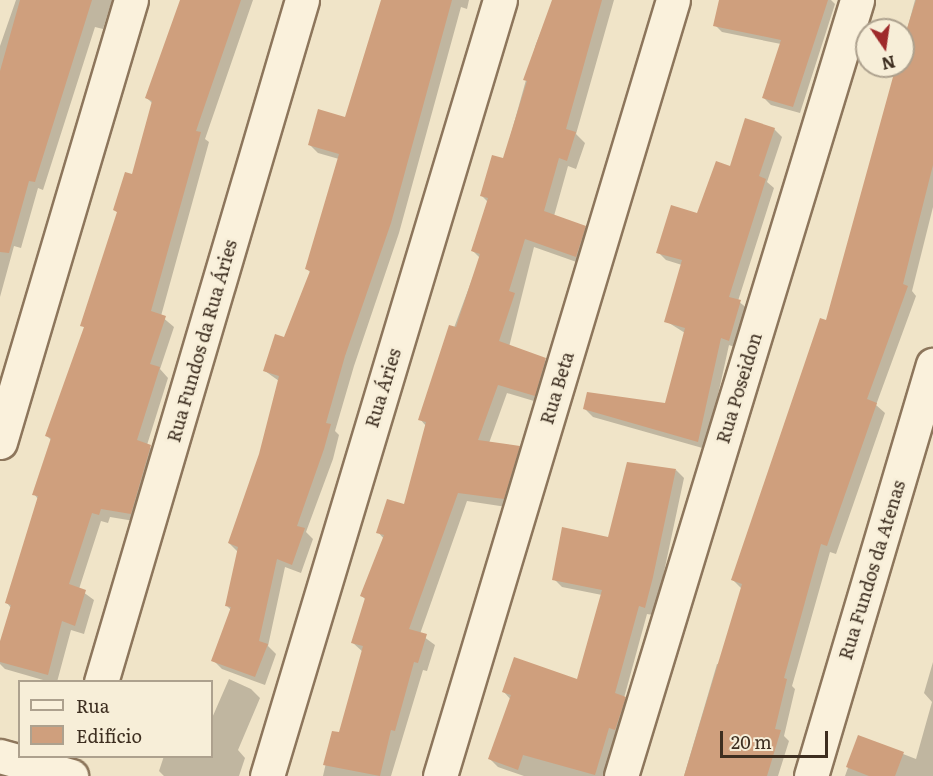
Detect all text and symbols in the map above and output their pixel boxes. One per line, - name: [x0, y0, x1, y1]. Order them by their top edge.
- north arrow: [855, 18, 915, 78]
- text: N: [879, 50, 898, 77]
- street label: Rua Fundos da Rua Áries: [163, 237, 241, 445]
- street label: Rua Poseidon: [712, 330, 766, 446]
- street label: Rua Áries: [361, 346, 405, 430]
- street label: Rua Beta: [536, 349, 578, 427]
- street label: Rua Fundos da Atenas: [834, 478, 910, 662]
- legend: [18, 680, 213, 758]
- text: Rua: [76, 692, 109, 719]
- scale bar: [723, 719, 831, 757]
- text: Edifício: [76, 722, 142, 749]
- text: 20 m: [731, 728, 772, 755]

